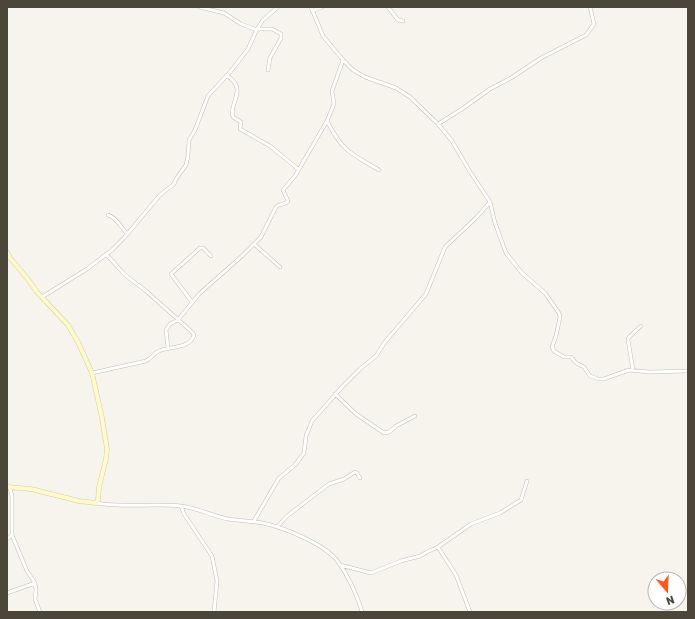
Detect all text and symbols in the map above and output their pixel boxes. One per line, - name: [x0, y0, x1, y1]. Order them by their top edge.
- north arrow: [647, 571, 687, 611]
- text: N: [664, 593, 676, 607]

